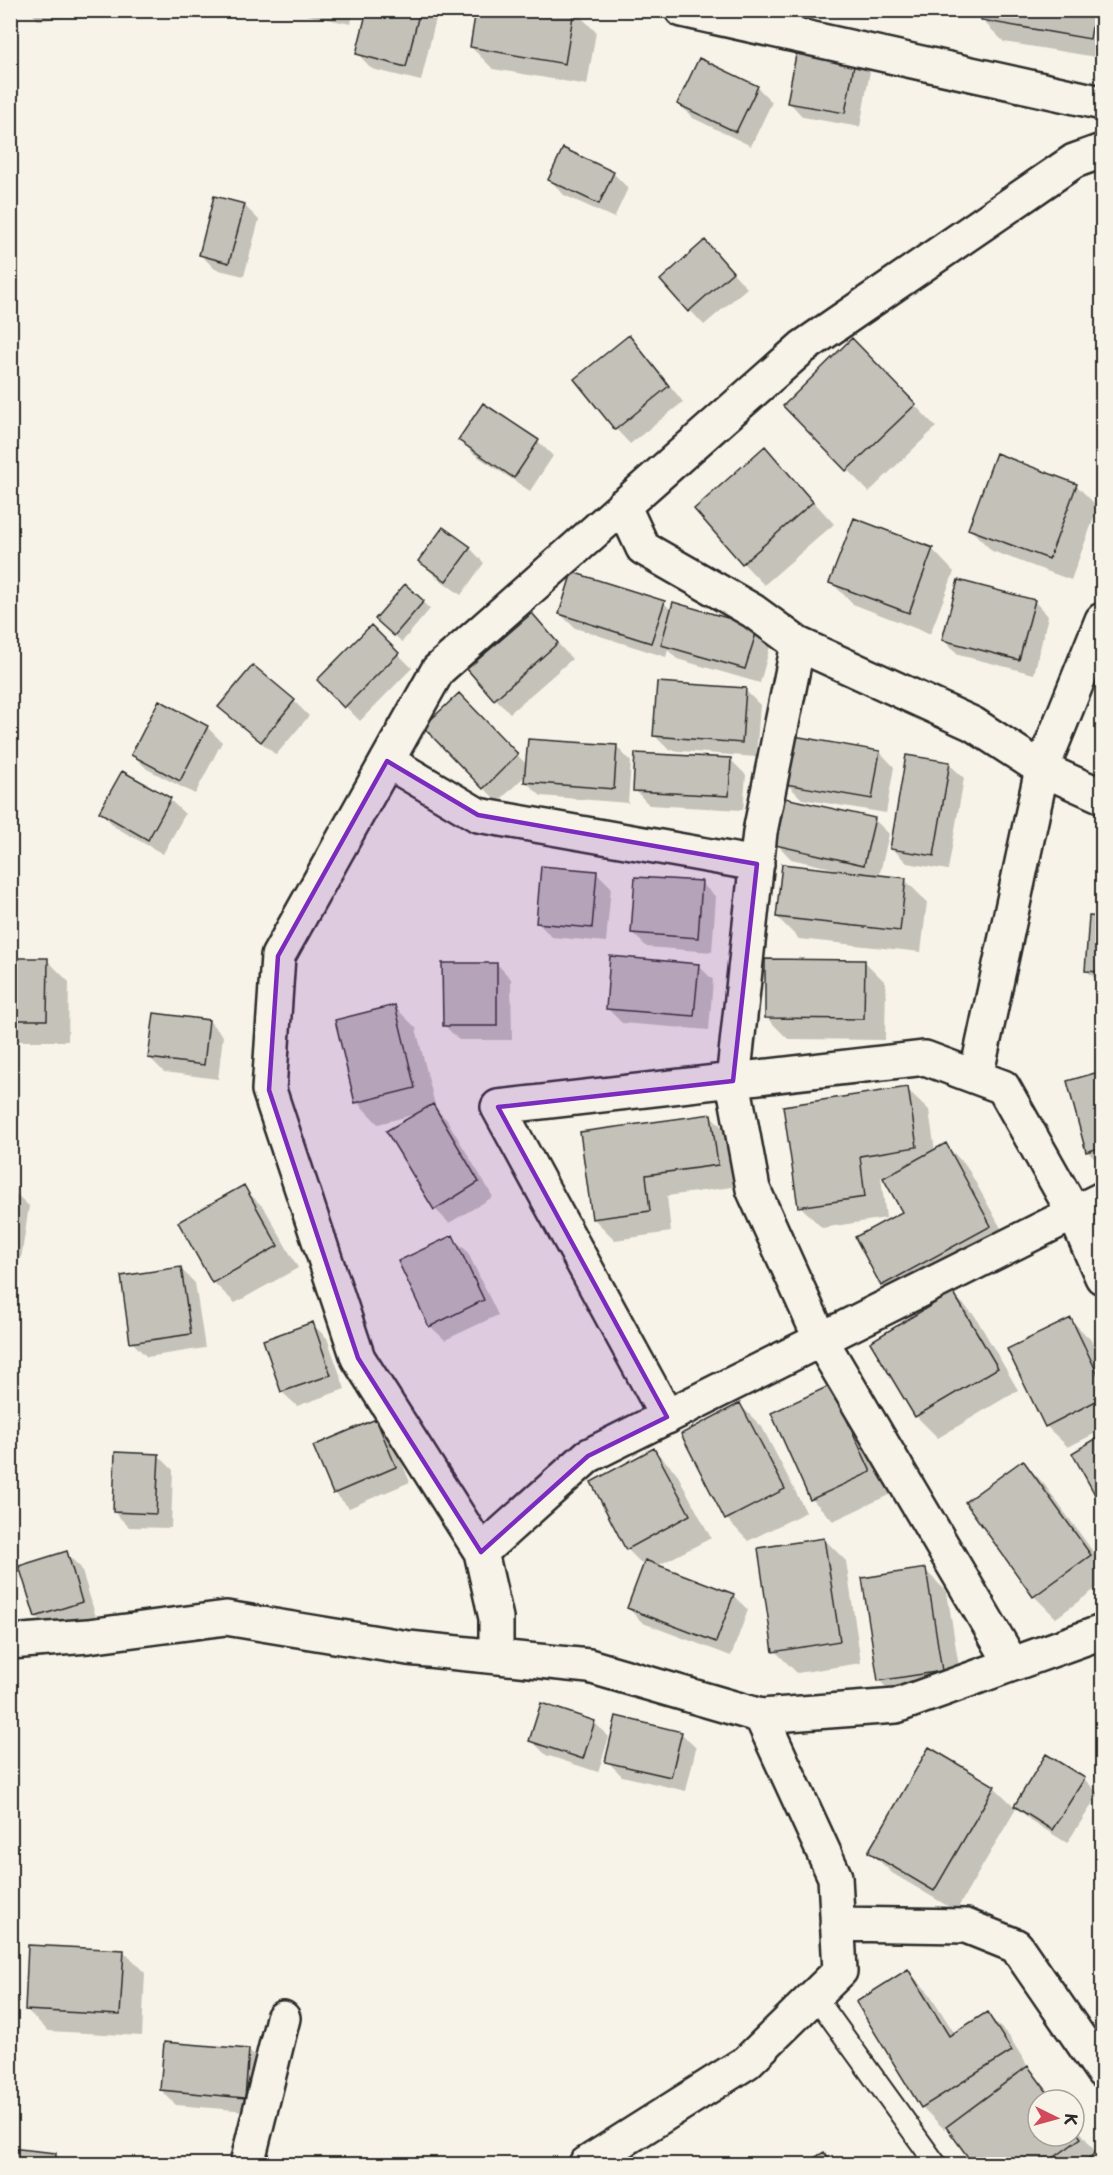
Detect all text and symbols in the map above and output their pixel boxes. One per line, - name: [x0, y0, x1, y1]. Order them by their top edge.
- north arrow: [1026, 2088, 1086, 2148]
- text: K: [1059, 2113, 1084, 2127]

